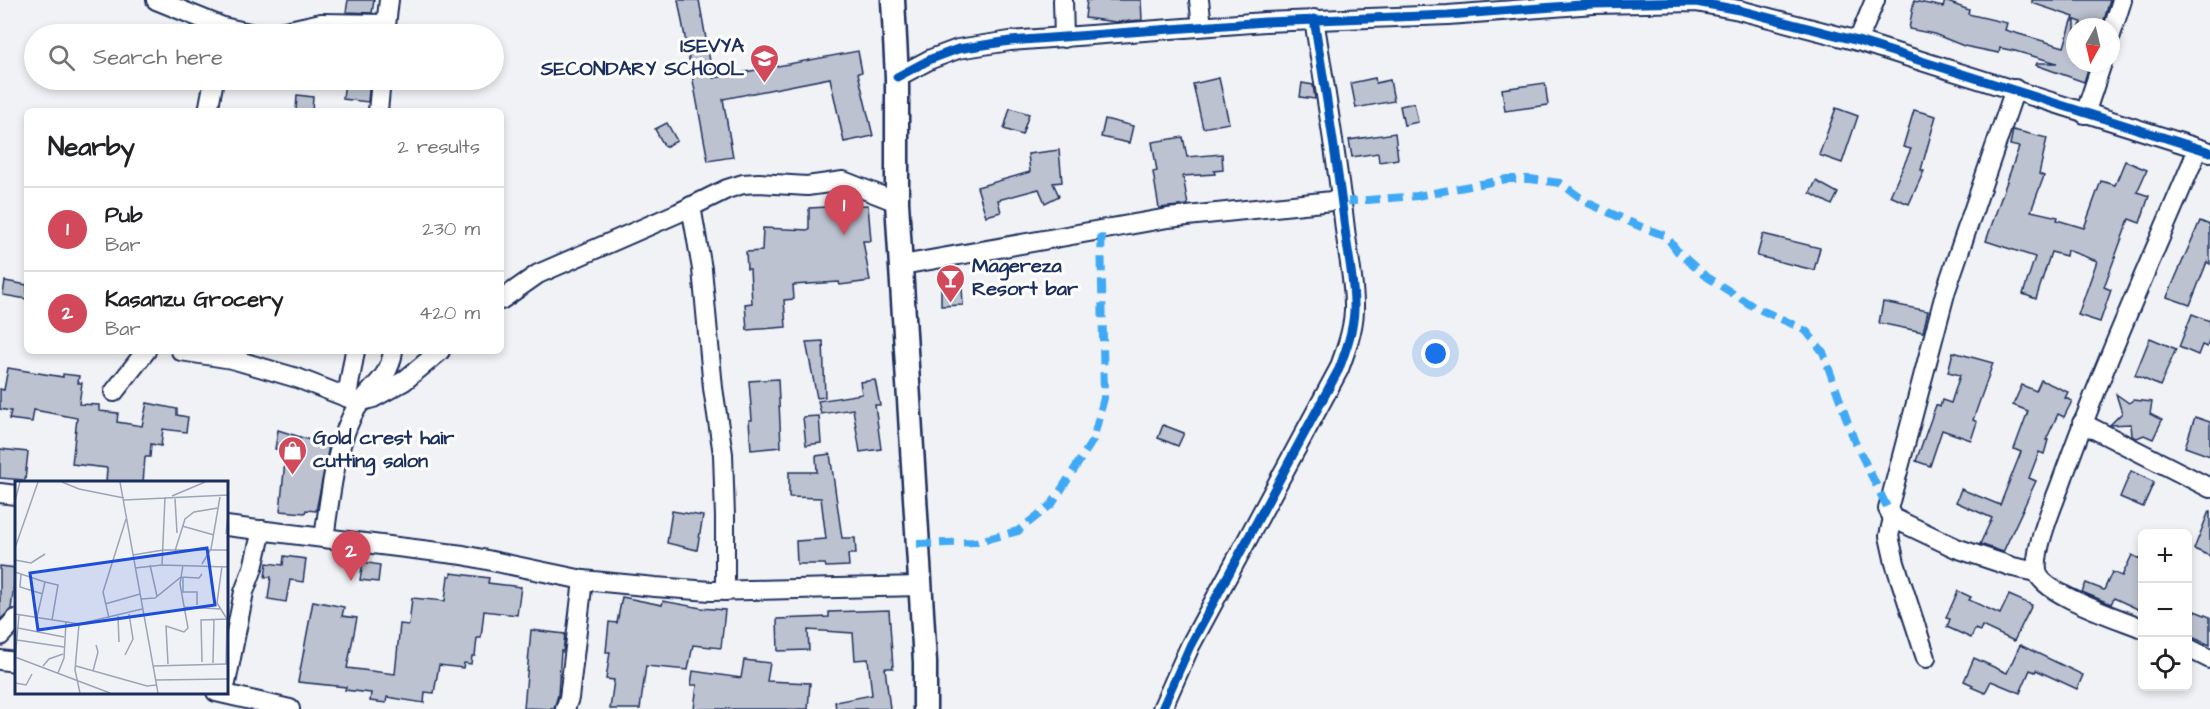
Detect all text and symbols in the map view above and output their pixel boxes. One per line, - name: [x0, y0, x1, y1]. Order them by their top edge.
- north arrow: [2066, 18, 2120, 72]
- search box: [24, 24, 504, 90]
- place label: ISEVYA SECONDARY SCHOOL: [540, 32, 744, 83]
- icon: search: [45, 41, 78, 74]
- text: Search here: [93, 42, 223, 73]
- school or university icon: ISEVYA SECONDARY SCHOOL: [749, 42, 781, 84]
- text: Nearby: [48, 129, 135, 165]
- text: 2 results: [397, 133, 480, 161]
- pin: 1: [824, 186, 864, 235]
- text: Pub: [105, 200, 143, 231]
- text: 1: [66, 215, 69, 243]
- text: 230 m: [422, 215, 480, 243]
- text: Bar: [105, 231, 140, 259]
- place label: Magereza Resort bar: [972, 252, 1079, 303]
- bar icon: Magereza Resort bar: [935, 262, 967, 304]
- text: Kasanzu Grocery: [105, 284, 283, 315]
- text: 2: [62, 299, 73, 327]
- text: 420 m: [419, 299, 480, 327]
- text: Bar: [105, 315, 140, 343]
- your location: [1421, 339, 1450, 368]
- place label: Gold crest hair cutting salon: [313, 424, 455, 476]
- shop icon: Gold crest hair cutting salon: [276, 434, 308, 476]
- inset map: [15, 481, 228, 694]
- map controls: [2138, 529, 2192, 691]
- button: +: [2138, 529, 2192, 583]
- pin: 2: [332, 532, 370, 581]
- button: −: [2138, 583, 2192, 637]
- button: locate: [2138, 637, 2192, 691]

